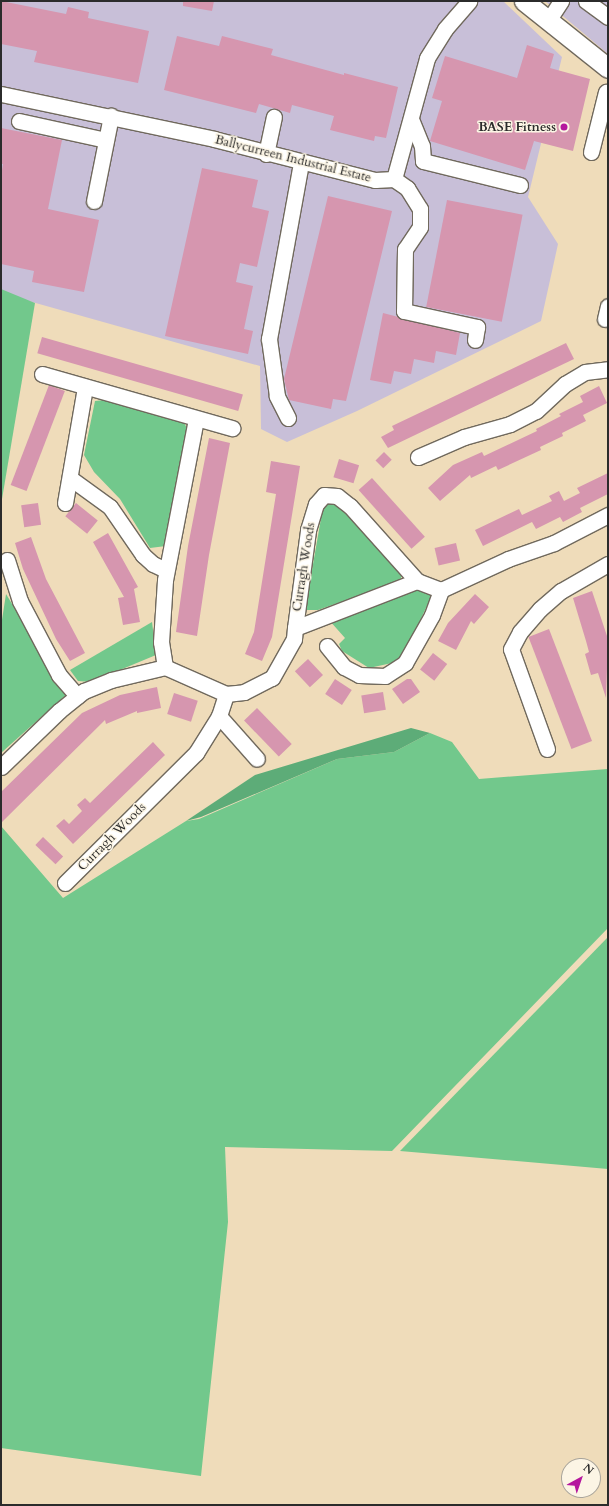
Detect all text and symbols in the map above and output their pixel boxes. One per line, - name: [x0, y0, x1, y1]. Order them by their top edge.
- place label: BASE Fitness: [478, 119, 556, 135]
- marker: BASE Fitness: [559, 122, 569, 132]
- street label: Ballycurreen Industrial Estate: [213, 132, 373, 186]
- street label: Curragh Woods: [289, 521, 319, 613]
- street label: Curragh Woods: [75, 800, 149, 874]
- north arrow: [561, 1458, 601, 1498]
- text: N: [580, 1460, 597, 1478]

